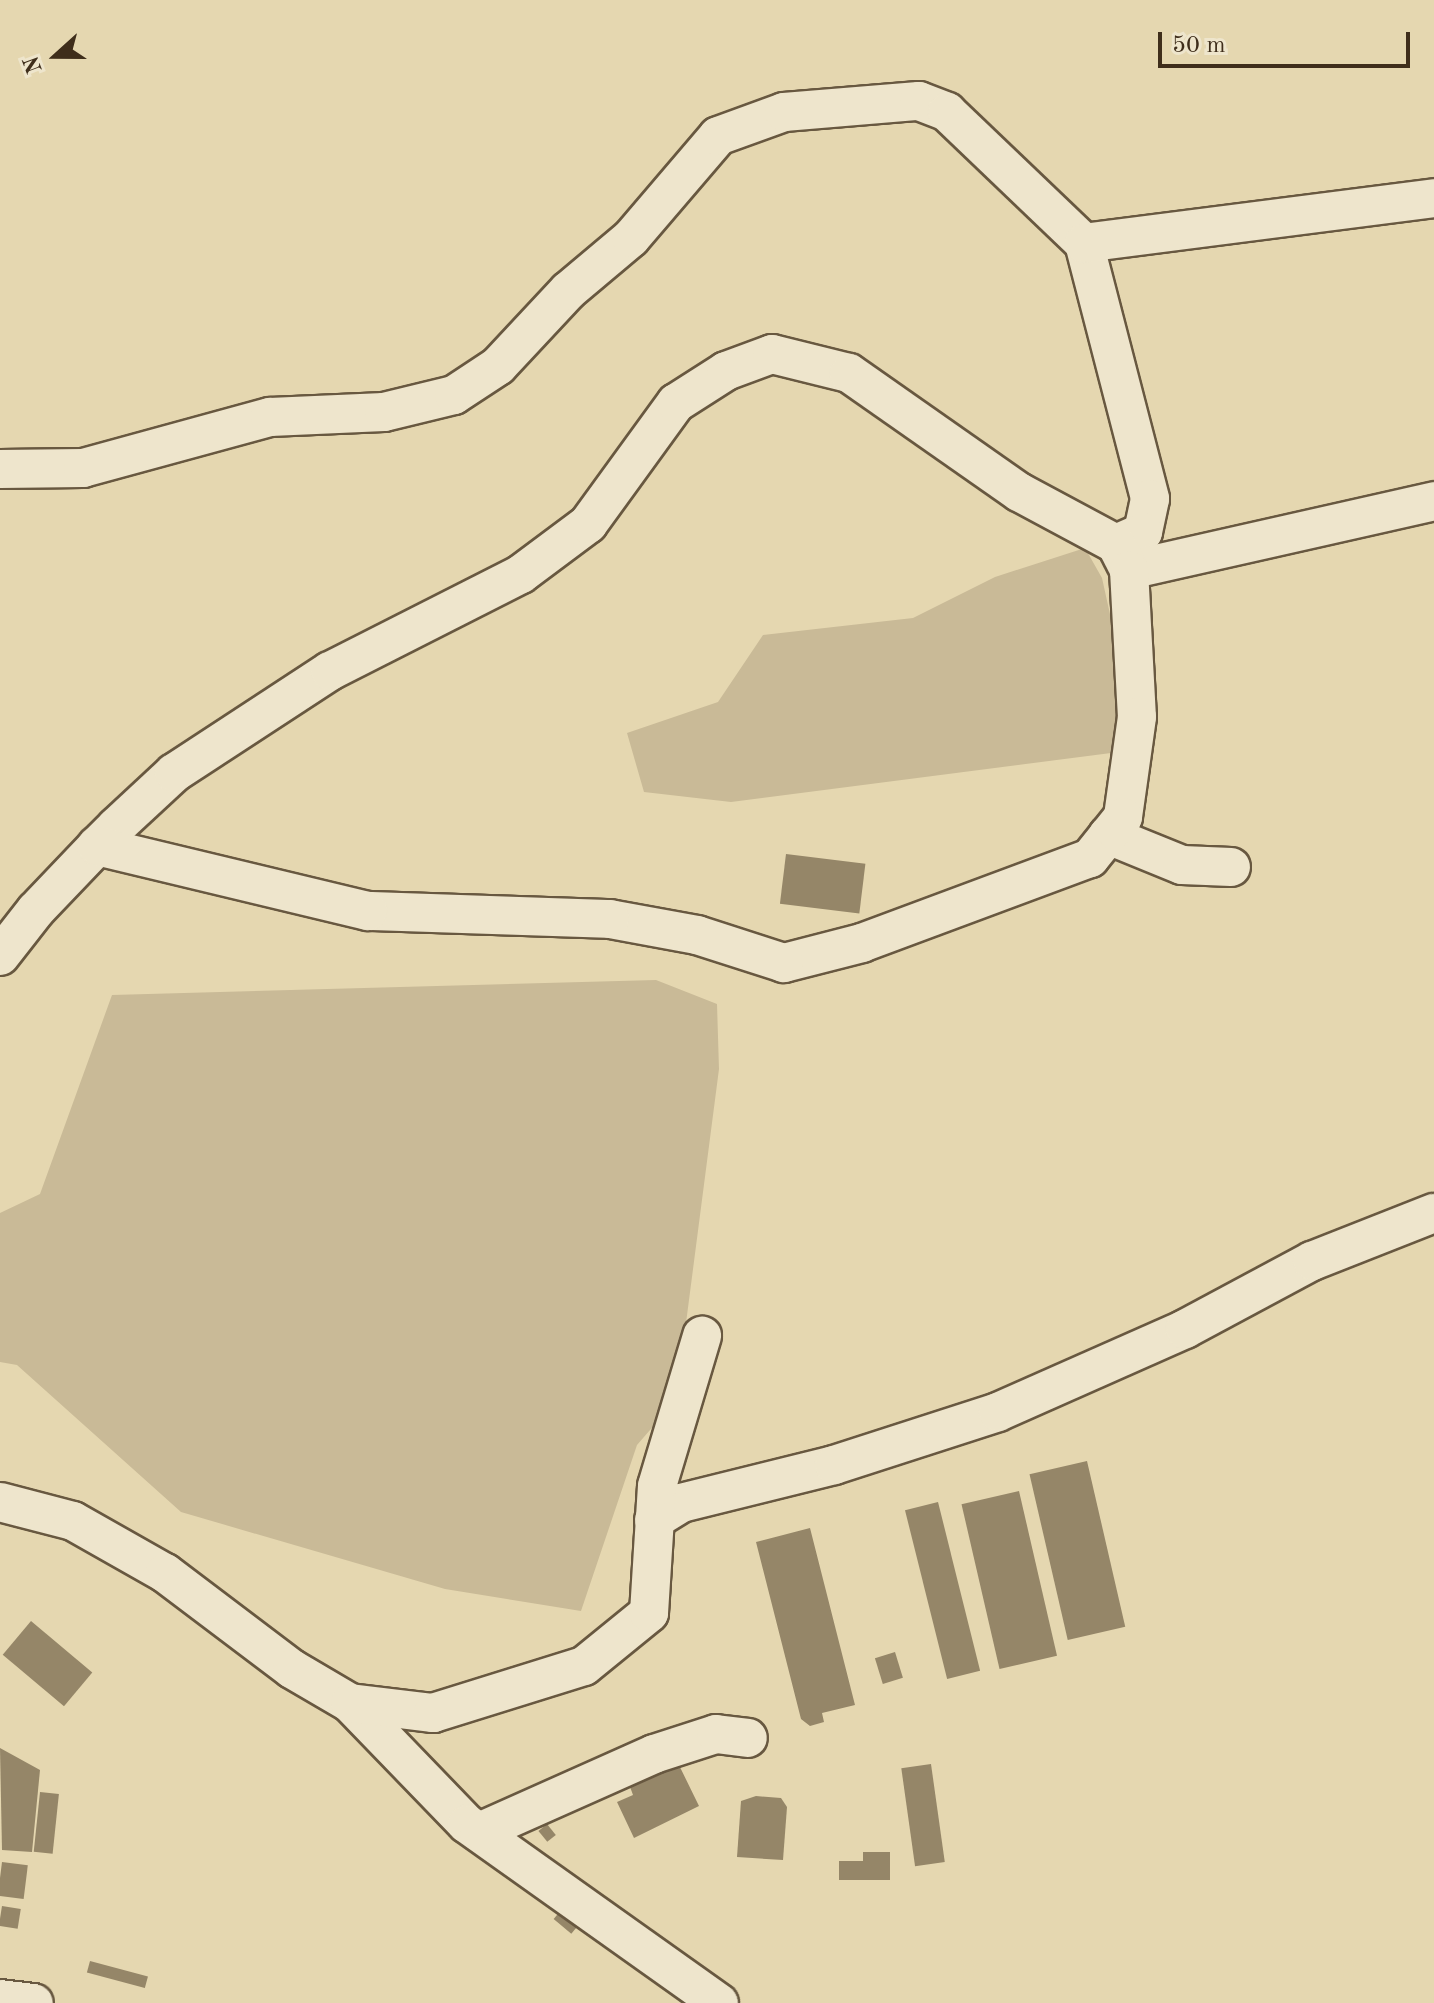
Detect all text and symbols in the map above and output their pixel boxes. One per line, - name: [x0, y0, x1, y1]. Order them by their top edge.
- north arrow: [16, 16, 96, 96]
- scale bar: [1162, 16, 1414, 66]
- text: 50 m: [1172, 34, 1226, 58]
- text: N: [20, 53, 47, 76]

